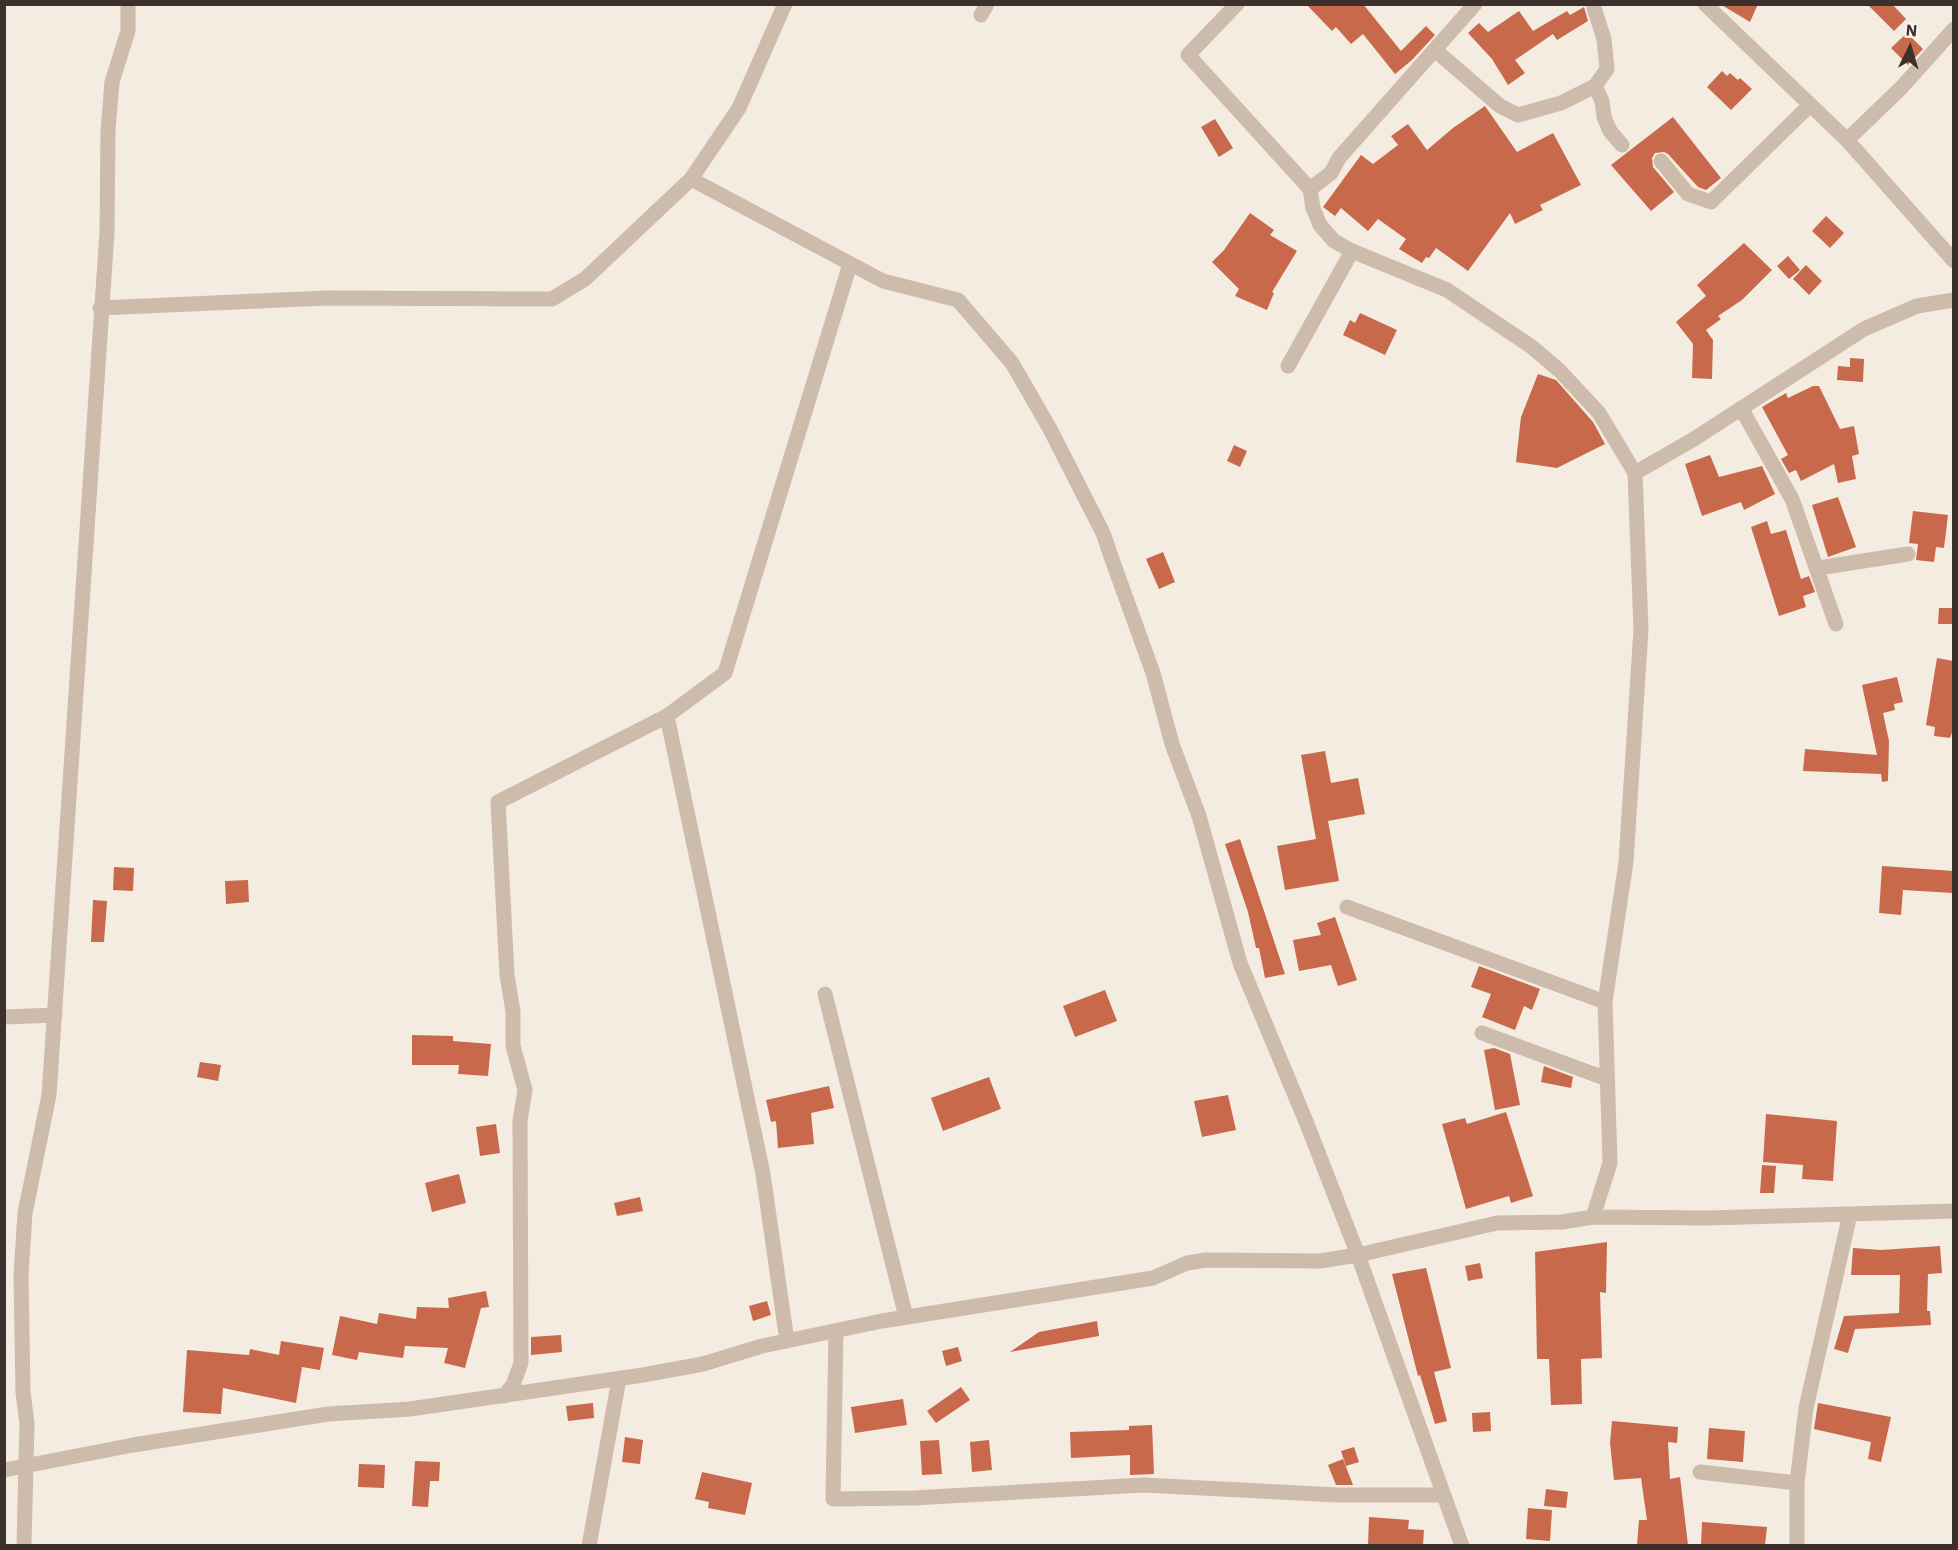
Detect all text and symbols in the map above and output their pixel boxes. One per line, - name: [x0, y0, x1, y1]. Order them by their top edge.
- north arrow: [1880, 18, 1940, 78]
- text: N: [1905, 20, 1918, 41]

